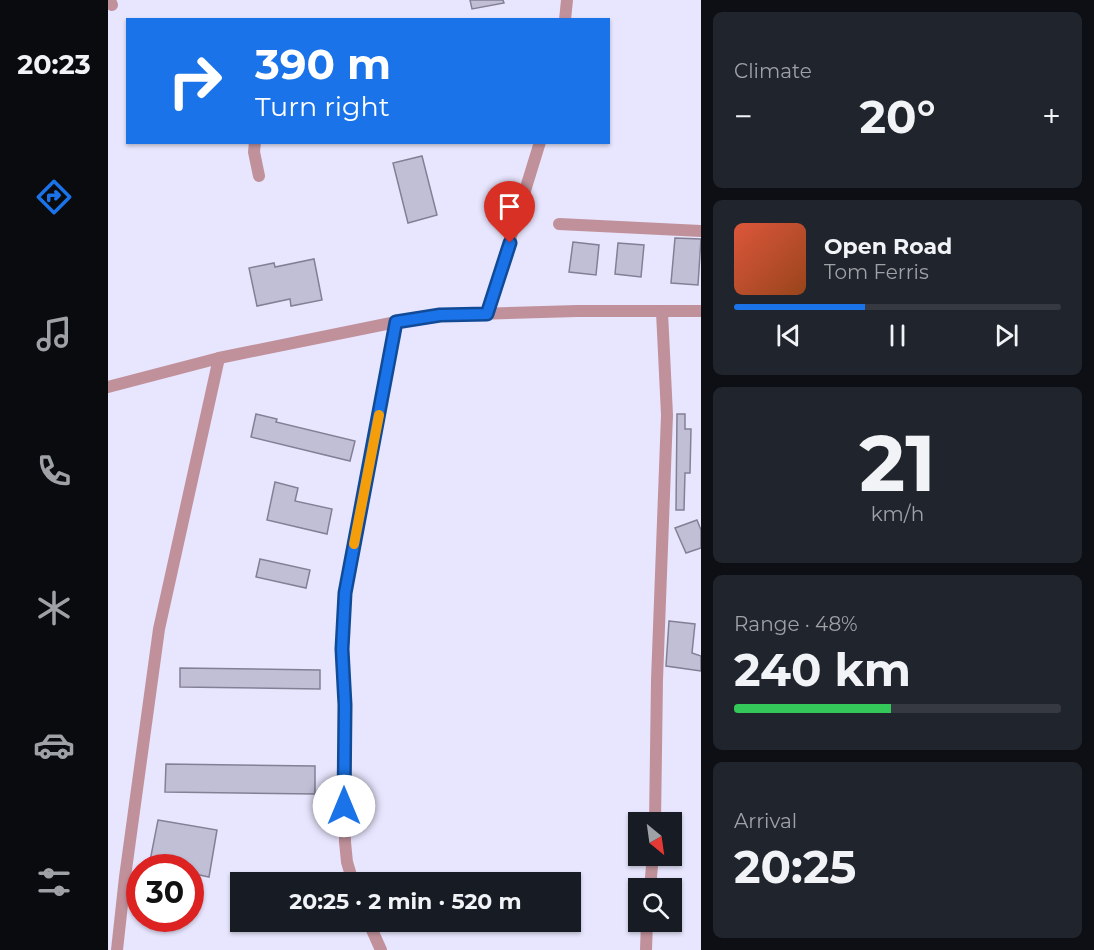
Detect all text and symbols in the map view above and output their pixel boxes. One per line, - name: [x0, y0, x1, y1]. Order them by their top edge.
- text: 390 m: [255, 38, 391, 90]
- icon: right: [156, 42, 234, 120]
- text: 20:23: [17, 48, 91, 81]
- text: Climate: [734, 59, 812, 83]
- text: 20°: [860, 89, 935, 144]
- text: Turn right: [255, 90, 390, 123]
- text: −: [734, 96, 753, 136]
- text: +: [1042, 96, 1061, 136]
- icon: directions: [33, 176, 75, 218]
- pin: [484, 181, 535, 243]
- icon: arrive: [493, 190, 526, 223]
- text: Open Road: [824, 233, 952, 260]
- text: Tom Ferris: [824, 260, 929, 284]
- icon: music: [33, 313, 75, 355]
- icon: previous: [772, 319, 805, 352]
- icon: pause: [881, 319, 914, 352]
- icon: next: [990, 319, 1023, 352]
- text: 21: [859, 415, 936, 511]
- icon: phone: [33, 450, 75, 492]
- text: km/h: [871, 502, 924, 526]
- icon: climate: [33, 587, 75, 629]
- text: Range · 48%: [734, 612, 858, 636]
- text: 240 km: [734, 642, 911, 697]
- icon: car: [33, 724, 75, 766]
- position arrow: [312, 774, 376, 838]
- text: Arrival: [734, 809, 797, 833]
- north arrow: [628, 812, 682, 866]
- map controls: [628, 812, 682, 932]
- text: 20:25: [734, 839, 856, 894]
- speed limit sign: 30: [126, 854, 204, 932]
- icon: filters: [33, 861, 75, 903]
- button: search: [628, 878, 682, 932]
- text: 20:25 · 2 min · 520 m: [289, 888, 522, 915]

